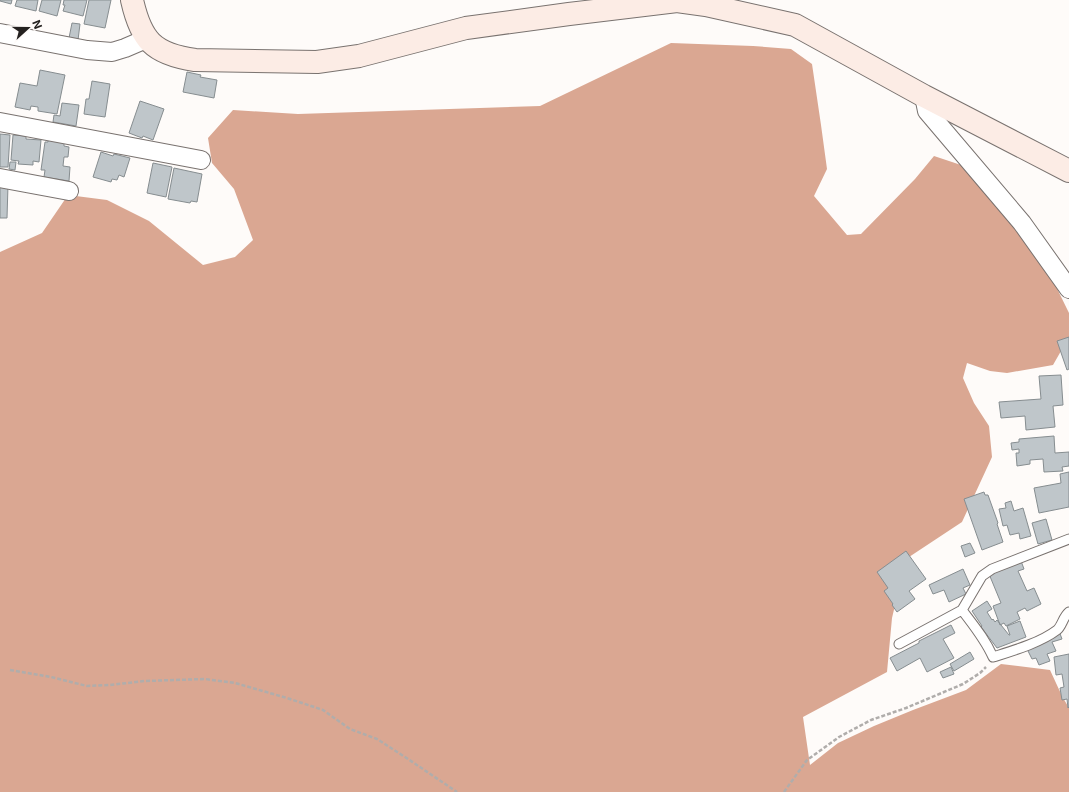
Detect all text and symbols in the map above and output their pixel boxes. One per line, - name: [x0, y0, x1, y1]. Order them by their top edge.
- north arrow: [8, 8, 48, 48]
- text: N: [29, 18, 45, 31]

